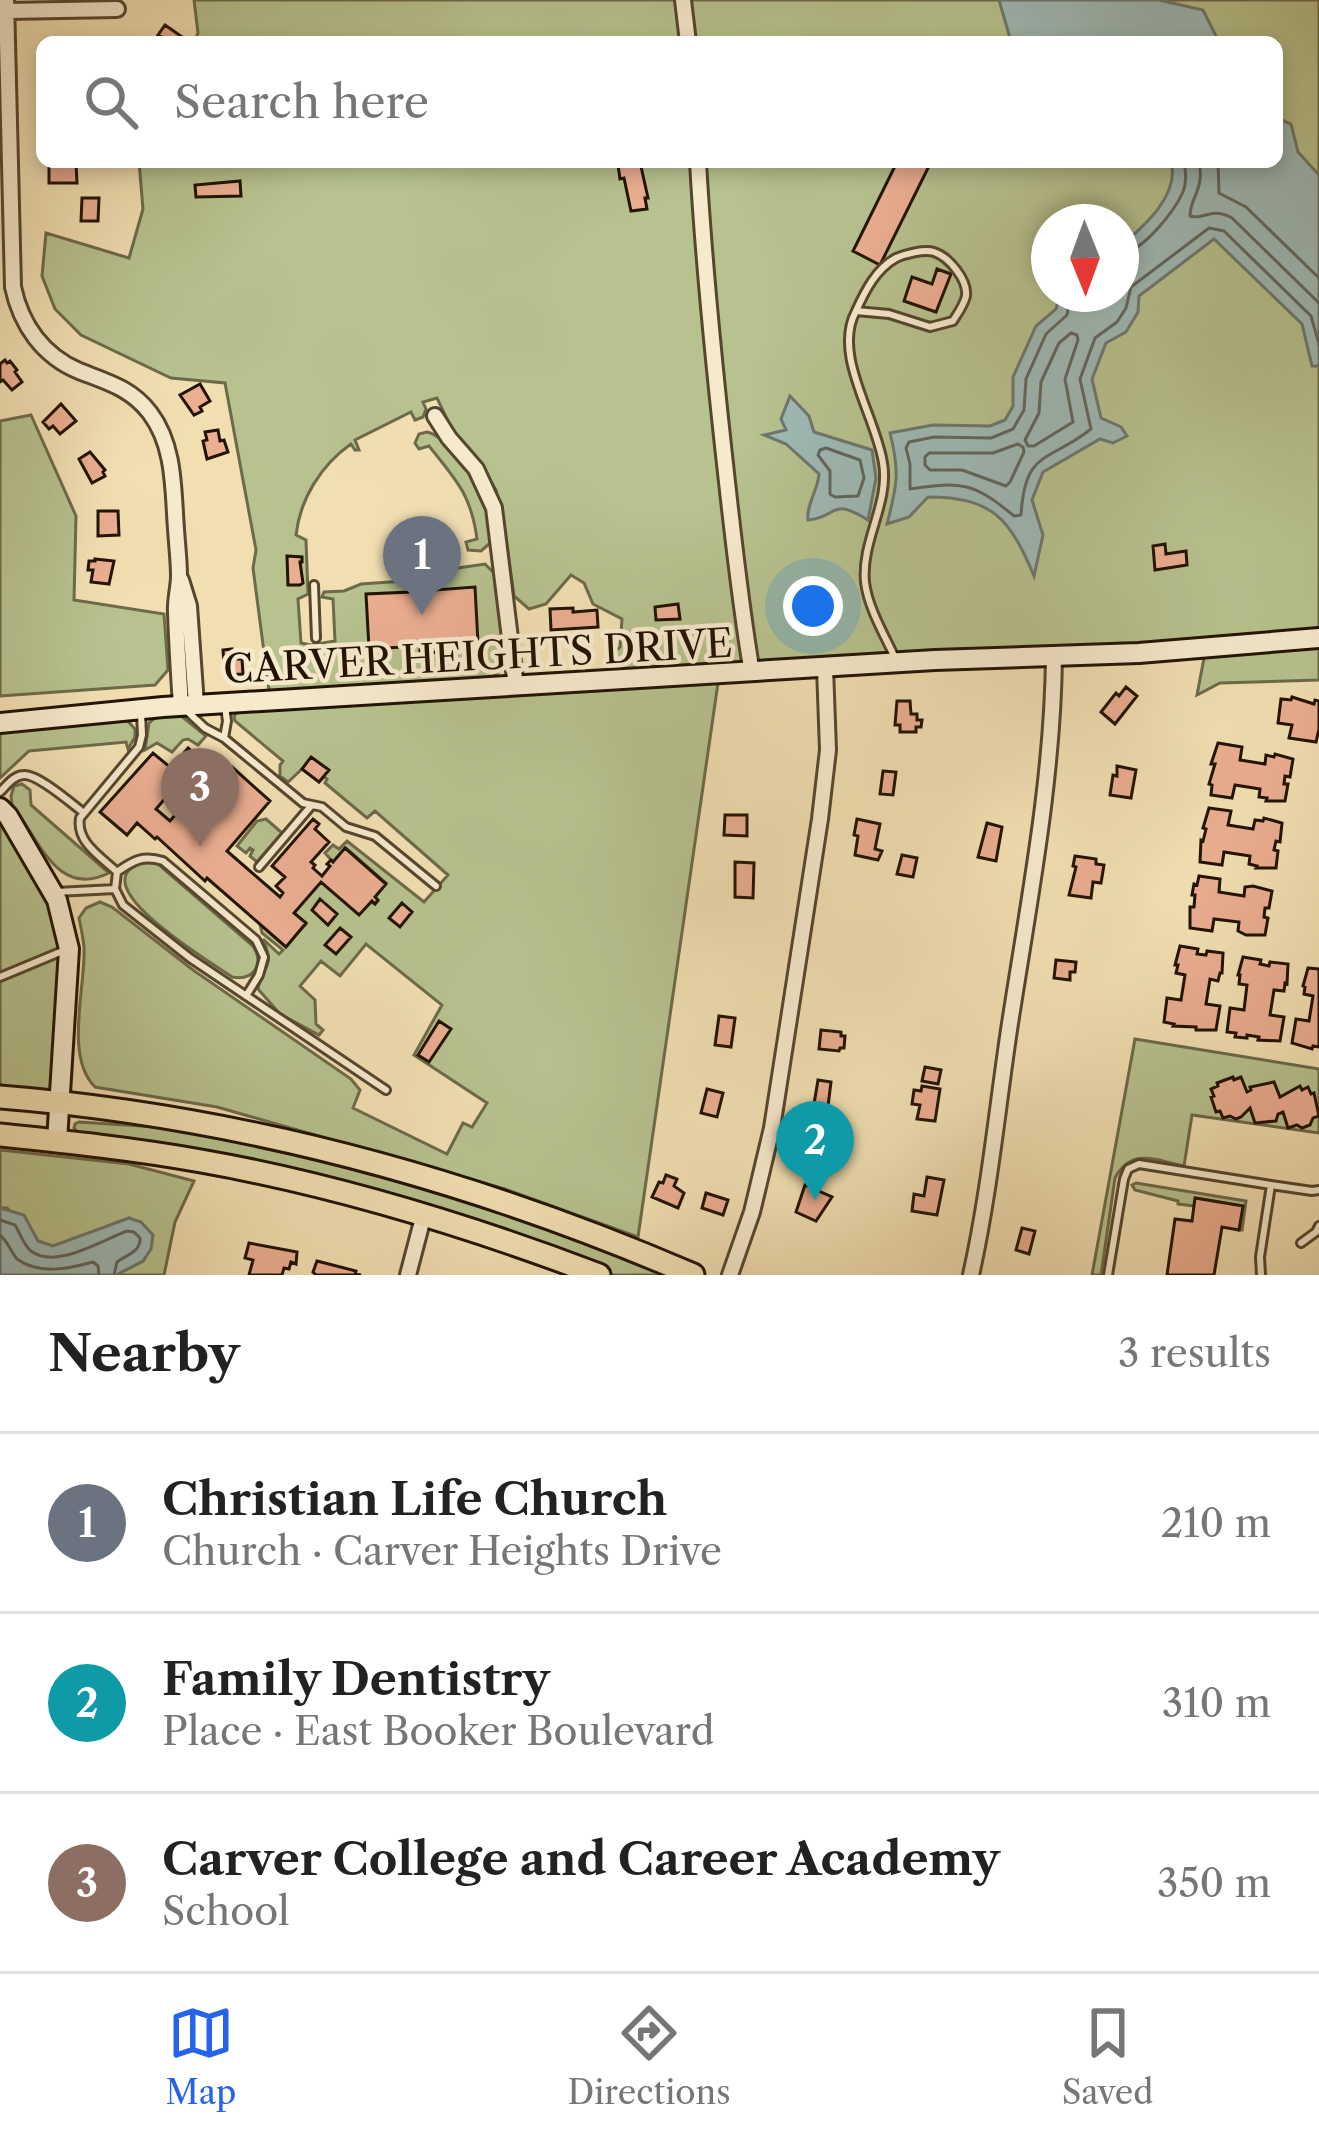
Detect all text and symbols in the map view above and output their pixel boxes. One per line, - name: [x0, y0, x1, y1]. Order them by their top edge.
- search box: [36, 36, 1283, 168]
- icon: search: [78, 69, 144, 135]
- text: Search here: [174, 74, 429, 130]
- north arrow: [1031, 204, 1139, 312]
- pin: 1: [383, 516, 461, 615]
- your location: [783, 576, 843, 636]
- street label: CARVER HEIGHTS DRIVE: [222, 619, 734, 693]
- pin: 3: [161, 748, 239, 847]
- pin: 2: [776, 1101, 854, 1200]
- text: Nearby: [48, 1322, 240, 1384]
- text: 3 results: [1118, 1329, 1271, 1377]
- text: Christian Life Church: [162, 1471, 667, 1527]
- text: 1: [78, 1499, 96, 1547]
- text: 210 m: [1161, 1499, 1271, 1547]
- text: Church · Carver Heights Drive: [162, 1527, 722, 1575]
- text: Family Dentistry: [162, 1651, 550, 1707]
- text: 2: [75, 1679, 99, 1727]
- text: 310 m: [1162, 1679, 1271, 1727]
- text: Place · East Booker Boulevard: [162, 1707, 714, 1755]
- text: Carver College and Career Academy: [162, 1831, 1000, 1887]
- text: 3: [76, 1859, 98, 1907]
- text: 350 m: [1157, 1859, 1271, 1907]
- text: School: [162, 1887, 290, 1935]
- tab: Map: [166, 2000, 236, 2113]
- tab: Directions: [568, 2000, 731, 2113]
- tab: Saved: [1062, 2000, 1153, 2113]

